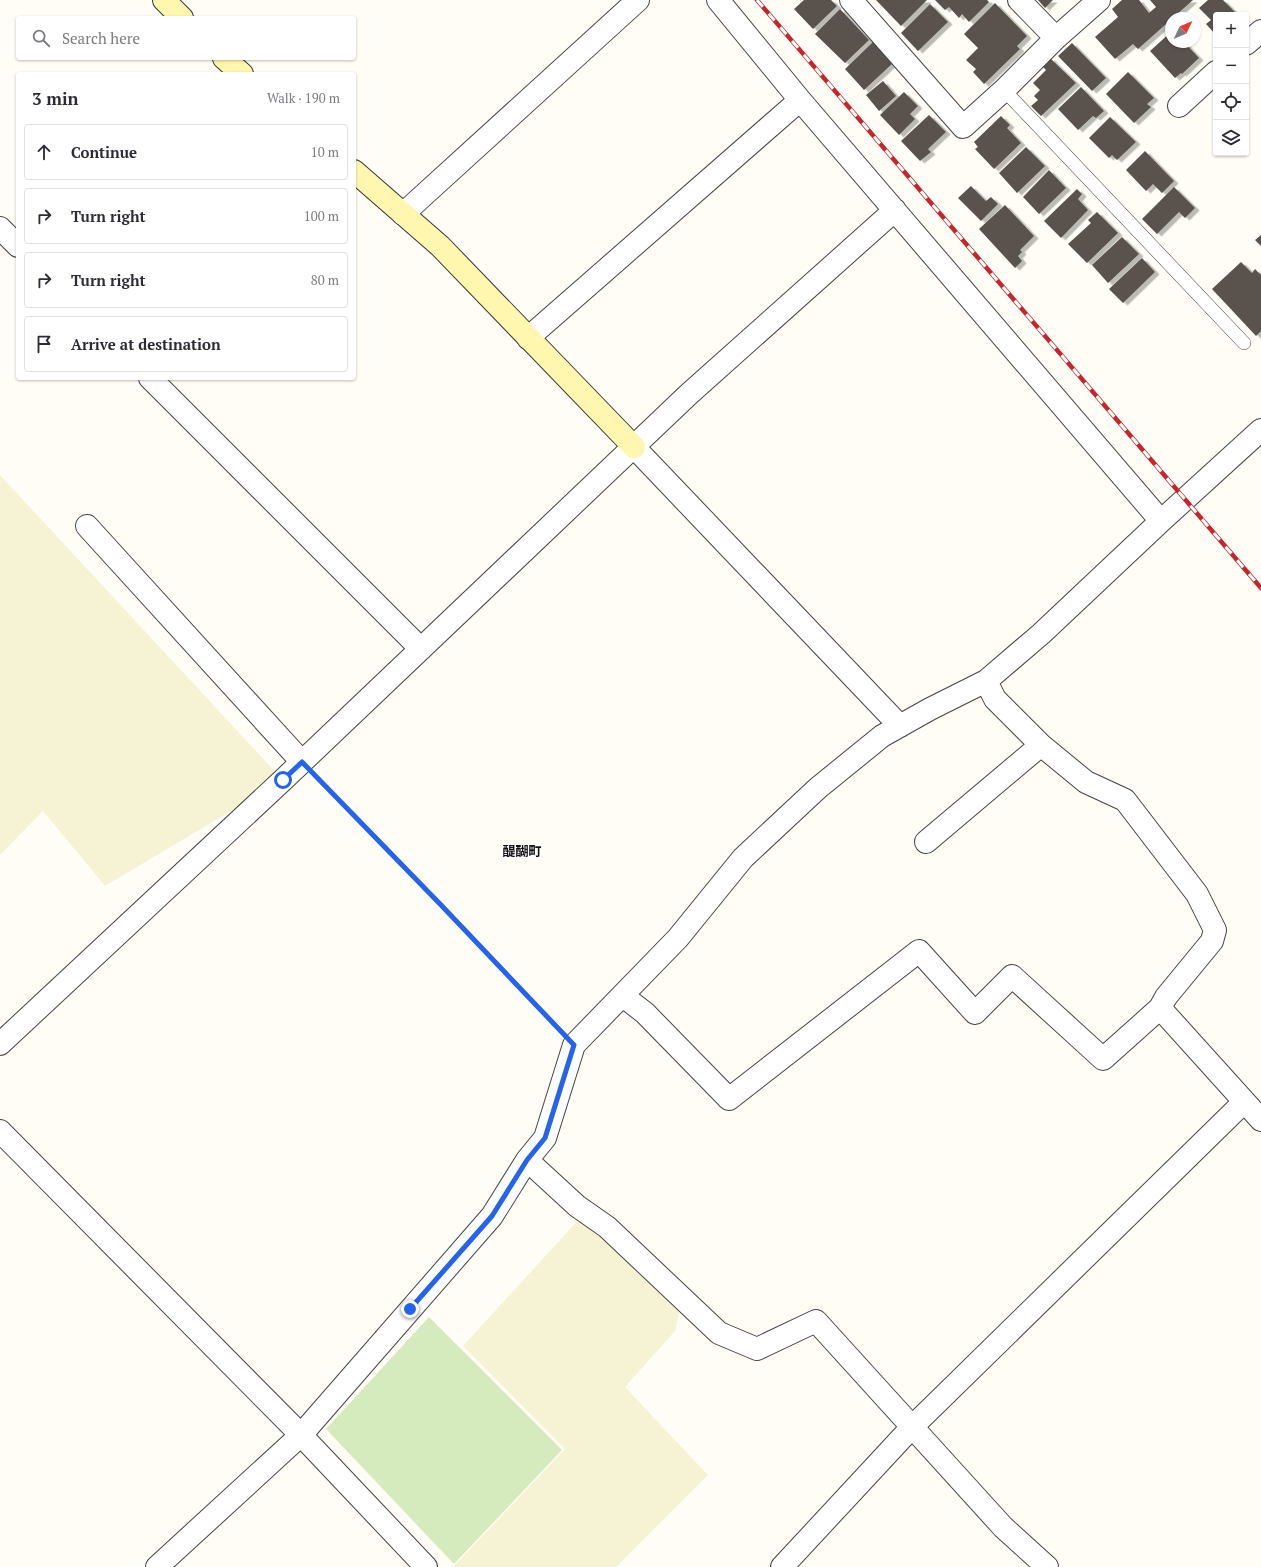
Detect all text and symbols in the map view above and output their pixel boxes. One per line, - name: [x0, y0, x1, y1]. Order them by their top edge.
- north arrow: [1165, 12, 1201, 48]
- map controls: [1213, 12, 1249, 156]
- button: +: [1213, 12, 1249, 48]
- search box: [16, 16, 356, 60]
- icon: search: [30, 27, 52, 49]
- text: Search here: [62, 28, 140, 48]
- button: −: [1213, 48, 1249, 84]
- button: locate: [1213, 84, 1249, 120]
- text: 3 min: [32, 87, 79, 110]
- text: Walk · 190 m: [267, 89, 340, 107]
- button: layers: [1213, 120, 1249, 156]
- icon: ahead: [33, 141, 55, 163]
- text: Continue: [71, 142, 137, 162]
- text: 10 m: [311, 143, 339, 161]
- icon: right: [33, 205, 55, 227]
- text: Turn right: [71, 206, 146, 226]
- text: 100 m: [304, 207, 339, 225]
- icon: right: [33, 269, 55, 291]
- text: Turn right: [71, 270, 146, 290]
- text: 80 m: [311, 271, 339, 289]
- icon: arrive: [33, 333, 55, 355]
- text: Arrive at destination: [71, 334, 221, 354]
- route start: [274, 771, 292, 789]
- district label: 醍醐町: [502, 842, 542, 860]
- route end: [401, 1300, 419, 1318]

